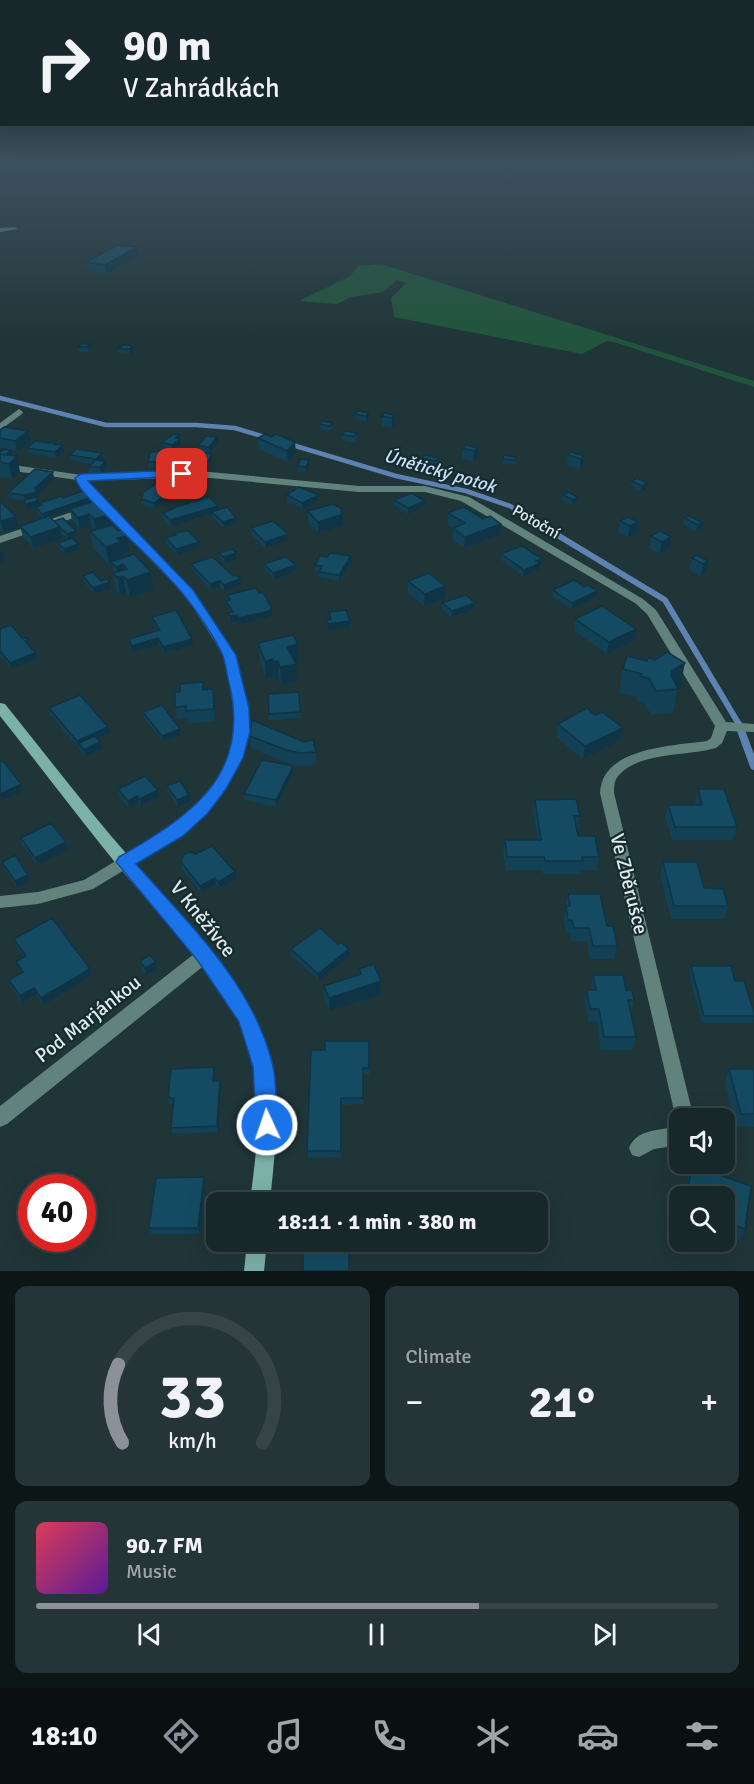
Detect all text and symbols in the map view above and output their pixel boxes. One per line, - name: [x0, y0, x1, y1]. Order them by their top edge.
- text: 90 m: [123, 21, 212, 72]
- icon: right: [24, 24, 102, 102]
- text: V Zahrádkách: [123, 72, 280, 105]
- water label: Únětický potok: [382, 445, 500, 498]
- pin: [156, 448, 207, 499]
- icon: arrive: [165, 457, 198, 490]
- street label: Potoční: [509, 501, 564, 544]
- street label: Ve Zběrušce: [604, 831, 654, 937]
- street label: V Kněžívce: [165, 876, 241, 962]
- street label: Pod Marjánkou: [30, 970, 146, 1068]
- position arrow: [235, 1093, 299, 1157]
- map controls: [669, 1108, 735, 1252]
- button: sound: [669, 1108, 735, 1174]
- speed limit sign: 40: [18, 1174, 96, 1252]
- button: search: [669, 1186, 735, 1252]
- text: 18:11 · 1 min · 380 m: [277, 1208, 477, 1235]
- text: Climate: [406, 1344, 471, 1369]
- text: 33: [159, 1358, 226, 1435]
- text: 21°: [528, 1375, 595, 1430]
- text: −: [406, 1382, 423, 1423]
- text: +: [700, 1382, 718, 1423]
- text: km/h: [168, 1428, 217, 1454]
- text: 90.7 FM: [126, 1532, 203, 1559]
- text: Music: [126, 1559, 177, 1584]
- icon: previous: [133, 1618, 166, 1651]
- icon: pause: [360, 1618, 393, 1651]
- icon: next: [588, 1618, 621, 1651]
- icon: directions: [160, 1715, 202, 1757]
- icon: music: [264, 1715, 306, 1757]
- icon: phone: [368, 1715, 410, 1757]
- icon: climate: [472, 1715, 514, 1757]
- icon: car: [577, 1715, 619, 1757]
- icon: filters: [681, 1715, 723, 1757]
- text: 18:10: [31, 1720, 97, 1753]

